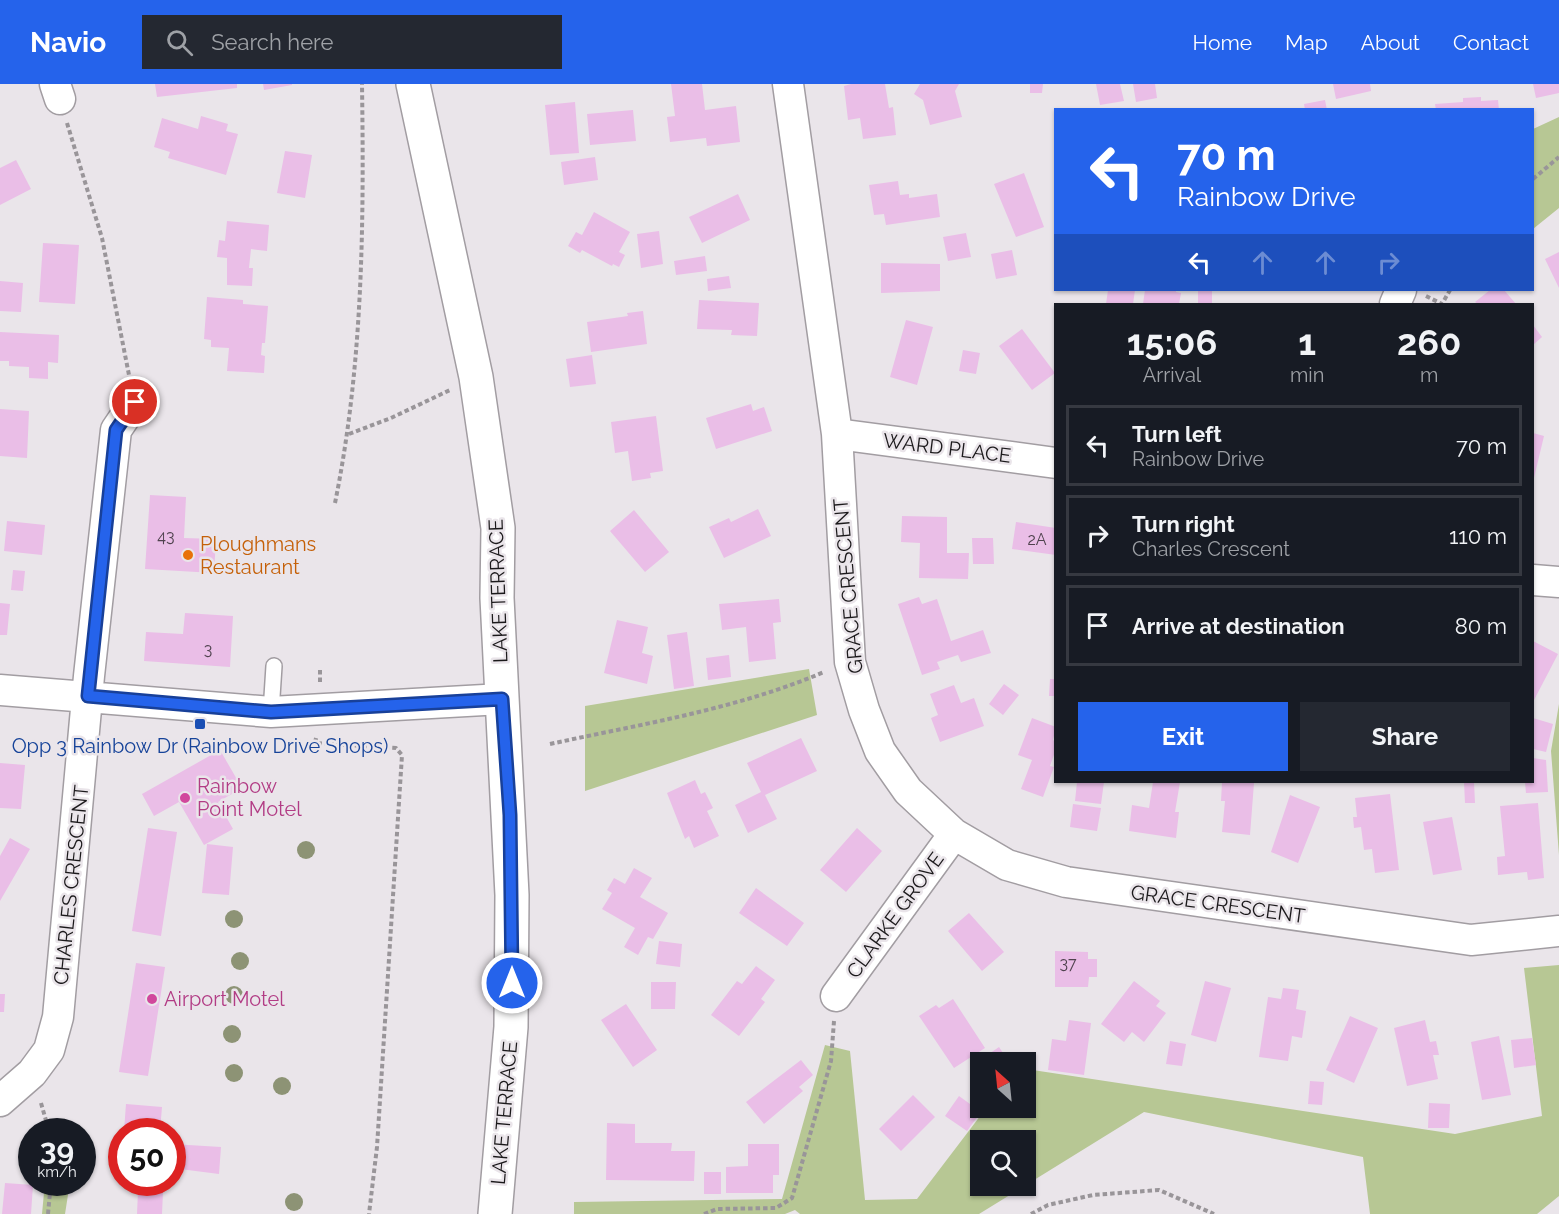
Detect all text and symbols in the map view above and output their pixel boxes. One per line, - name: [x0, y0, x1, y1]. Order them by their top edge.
- search box: [142, 15, 562, 69]
- text: Navio: [30, 26, 106, 59]
- icon: search: [163, 26, 196, 59]
- text: Search here: [211, 29, 333, 55]
- text: Home: [1193, 30, 1252, 55]
- text: Map: [1285, 30, 1328, 55]
- text: About: [1361, 30, 1420, 55]
- text: Contact: [1453, 30, 1529, 55]
- text: 70 m: [1177, 131, 1276, 180]
- icon: left: [1078, 132, 1156, 210]
- text: Rainbow Drive: [1177, 181, 1356, 212]
- icon: left: [1183, 246, 1216, 279]
- icon: ahead: [1246, 246, 1279, 279]
- icon: ahead: [1309, 246, 1342, 279]
- icon: right: [1372, 246, 1405, 279]
- text: 15:06: [1127, 321, 1217, 363]
- text: 1: [1298, 321, 1316, 363]
- text: 260: [1397, 321, 1461, 363]
- text: Arrival: [1143, 363, 1201, 387]
- text: min: [1290, 363, 1324, 387]
- text: m: [1420, 363, 1438, 387]
- pin: [109, 376, 160, 427]
- icon: arrive: [118, 385, 151, 418]
- text: Turn left: [1132, 421, 1222, 447]
- street label: WARD PLACE: [882, 428, 1012, 468]
- icon: left: [1081, 429, 1114, 462]
- text: 70 m: [1456, 433, 1507, 459]
- text: Rainbow Drive: [1132, 447, 1264, 471]
- street label: GRACE CRESCENT: [828, 497, 868, 675]
- text: Turn right: [1132, 511, 1235, 537]
- street label: LAKE TERRACE: [483, 519, 513, 663]
- icon: right: [1081, 519, 1114, 552]
- text: 110 m: [1449, 523, 1507, 549]
- house number: 43: [157, 527, 175, 546]
- house number: 2A: [1027, 530, 1047, 549]
- place label: Ploughmans Restaurant: [200, 532, 316, 579]
- text: Charles Crescent: [1132, 537, 1290, 561]
- marker: Ploughmans Restaurant: [181, 548, 195, 562]
- icon: arrive: [1081, 609, 1114, 642]
- text: Arrive at destination: [1132, 613, 1345, 639]
- text: 80 m: [1455, 613, 1507, 639]
- house number: 3: [204, 640, 212, 659]
- button: Exit: [1078, 702, 1288, 771]
- button: Share: [1300, 702, 1510, 771]
- marker: Opp 3 Rainbow Dr (Rainbow Drive Shops): [193, 717, 207, 731]
- place label: Opp 3 Rainbow Dr (Rainbow Drive Shops): [12, 734, 388, 758]
- place label: Rainbow Point Motel: [197, 774, 302, 821]
- street label: CHARLES CRESCENT: [49, 784, 93, 986]
- marker: Rainbow Point Motel: [178, 791, 192, 805]
- street label: CLARKE GROVE: [841, 847, 949, 983]
- street label: GRACE CRESCENT: [1129, 880, 1307, 928]
- position arrow: [480, 951, 544, 1015]
- house number: 37: [1059, 954, 1077, 973]
- place label: Airport Motel: [164, 987, 285, 1011]
- marker: Airport Motel: [145, 992, 159, 1006]
- street label: LAKE TERRACE: [486, 1040, 522, 1186]
- north arrow: [970, 1052, 1036, 1118]
- map controls: [970, 1052, 1036, 1196]
- speed limit sign: 50: [108, 1118, 186, 1196]
- button: search: [970, 1130, 1036, 1196]
- text: 39: [40, 1132, 74, 1167]
- text: km/h: [37, 1163, 77, 1181]

